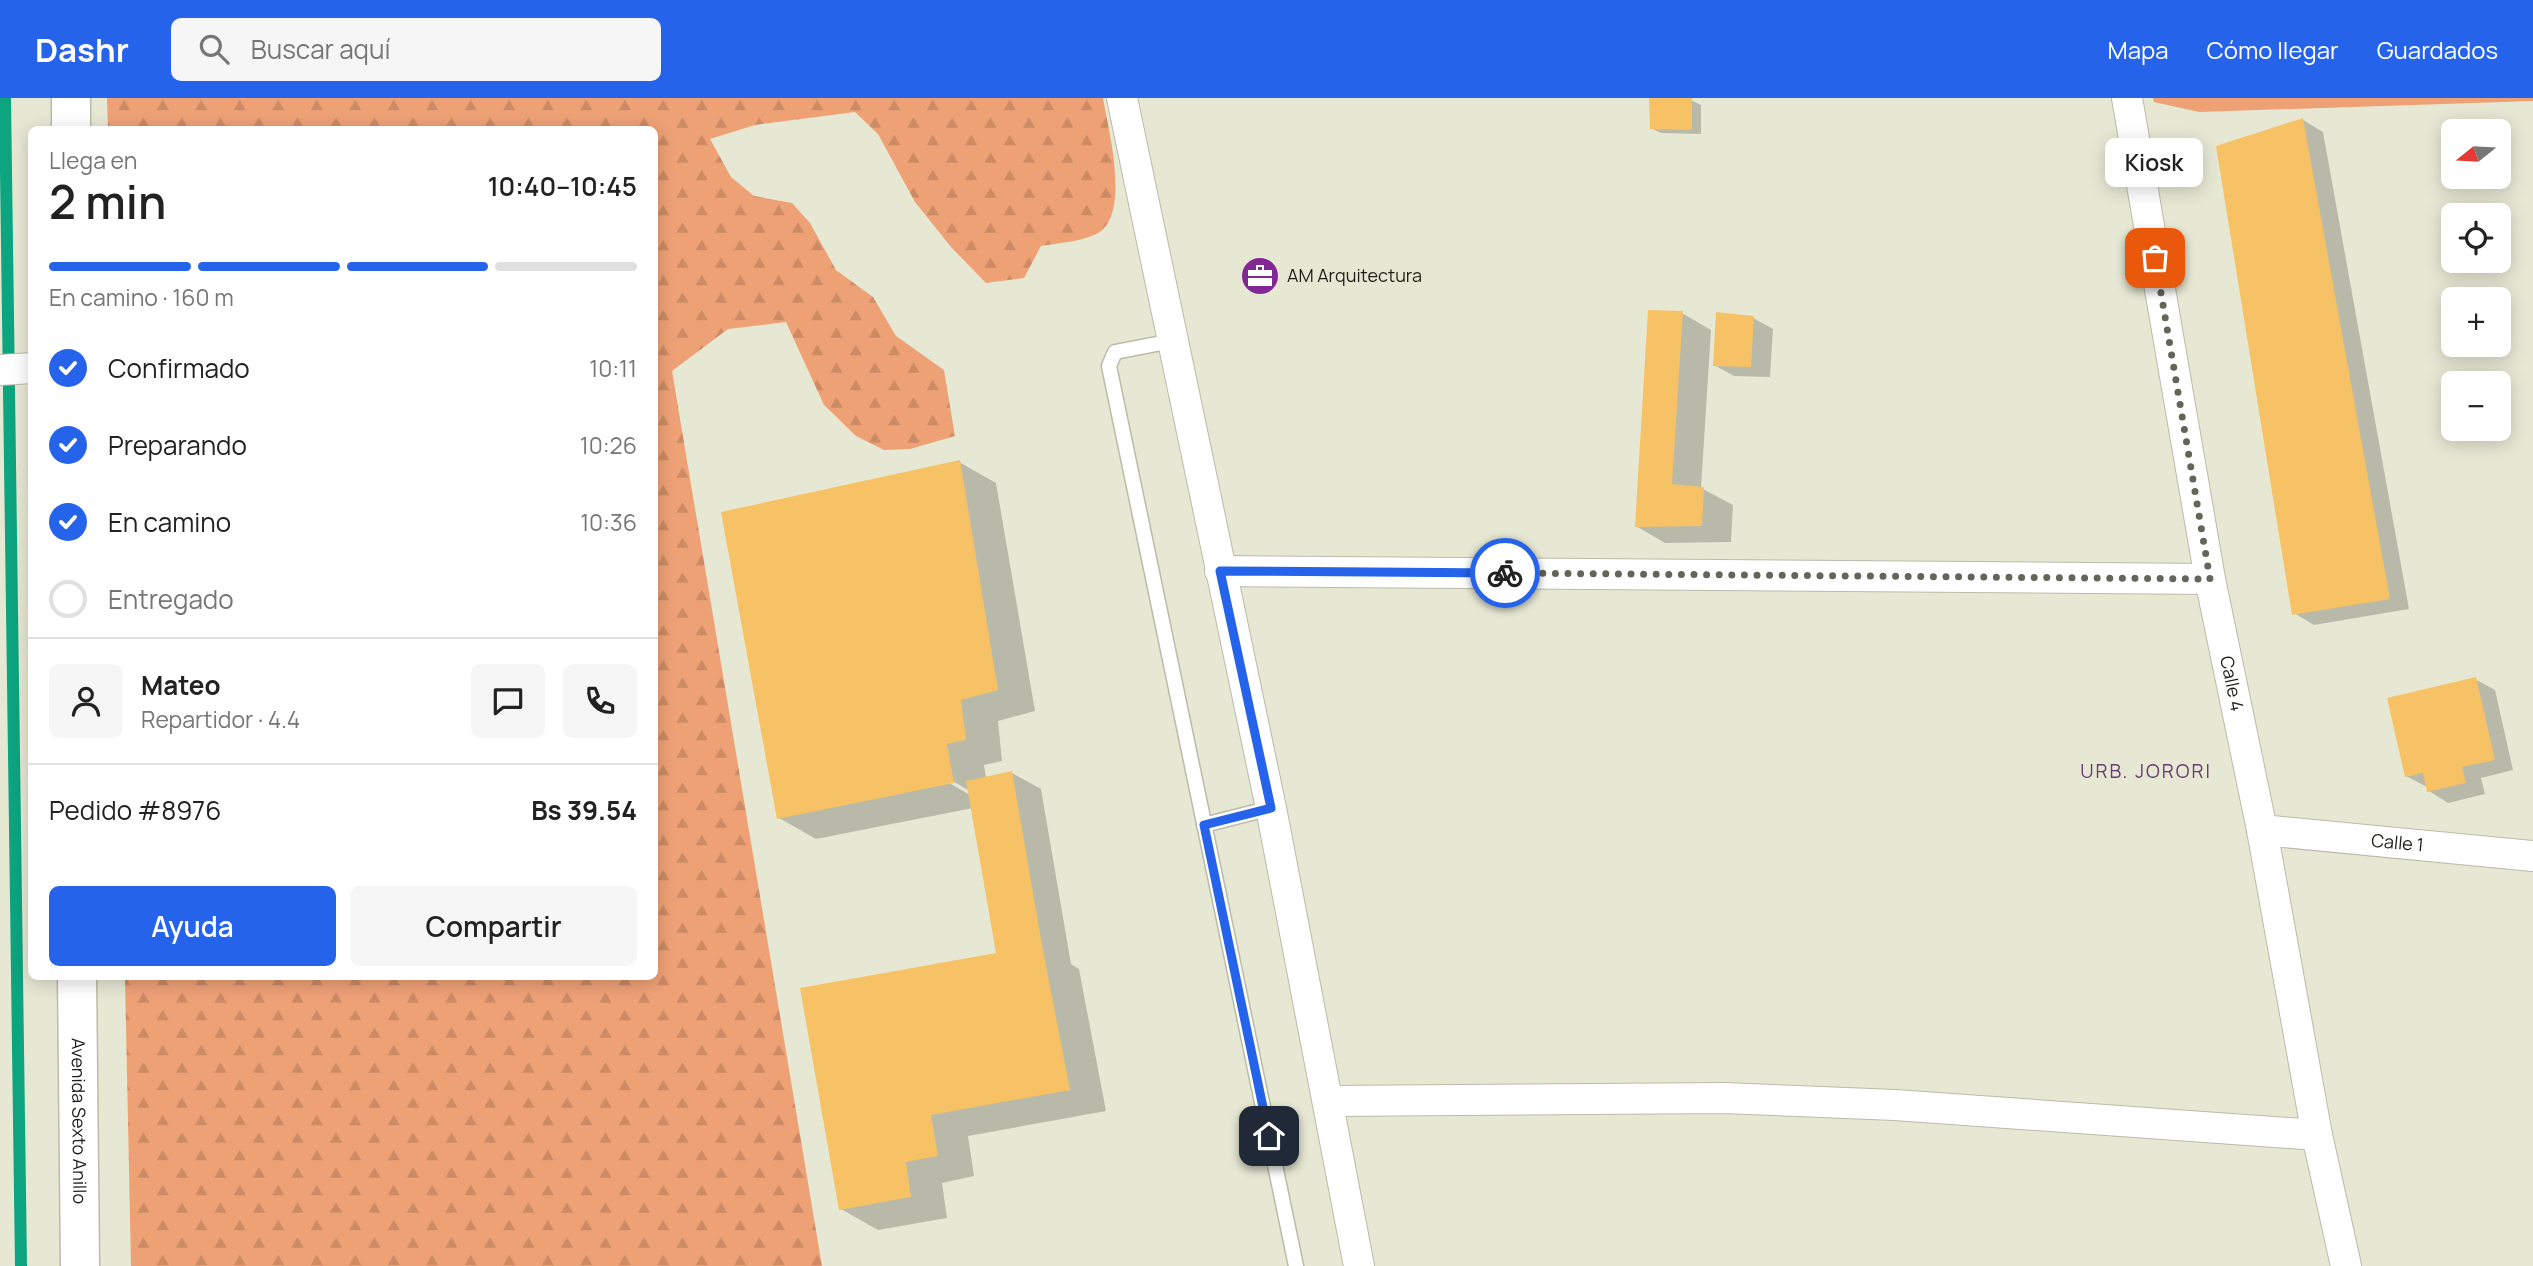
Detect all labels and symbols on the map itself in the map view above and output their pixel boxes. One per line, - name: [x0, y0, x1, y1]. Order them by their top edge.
- north arrow: [2441, 119, 2511, 189]
- callout: Kiosk: [2106, 139, 2204, 188]
- pin: [2125, 228, 2185, 288]
- office icon: AM Arquitectura: [1239, 255, 1281, 297]
- place label: AM Arquitectura: [1287, 263, 1422, 287]
- courier: [1470, 538, 1540, 608]
- street label: Calle 4: [2215, 654, 2250, 713]
- district label: URB. JORORI: [2080, 758, 2212, 784]
- street label: Calle 1: [2370, 828, 2425, 856]
- street label: Avenida Sexto Anillo: [67, 1038, 92, 1204]
- pin: [1239, 1106, 1299, 1166]

